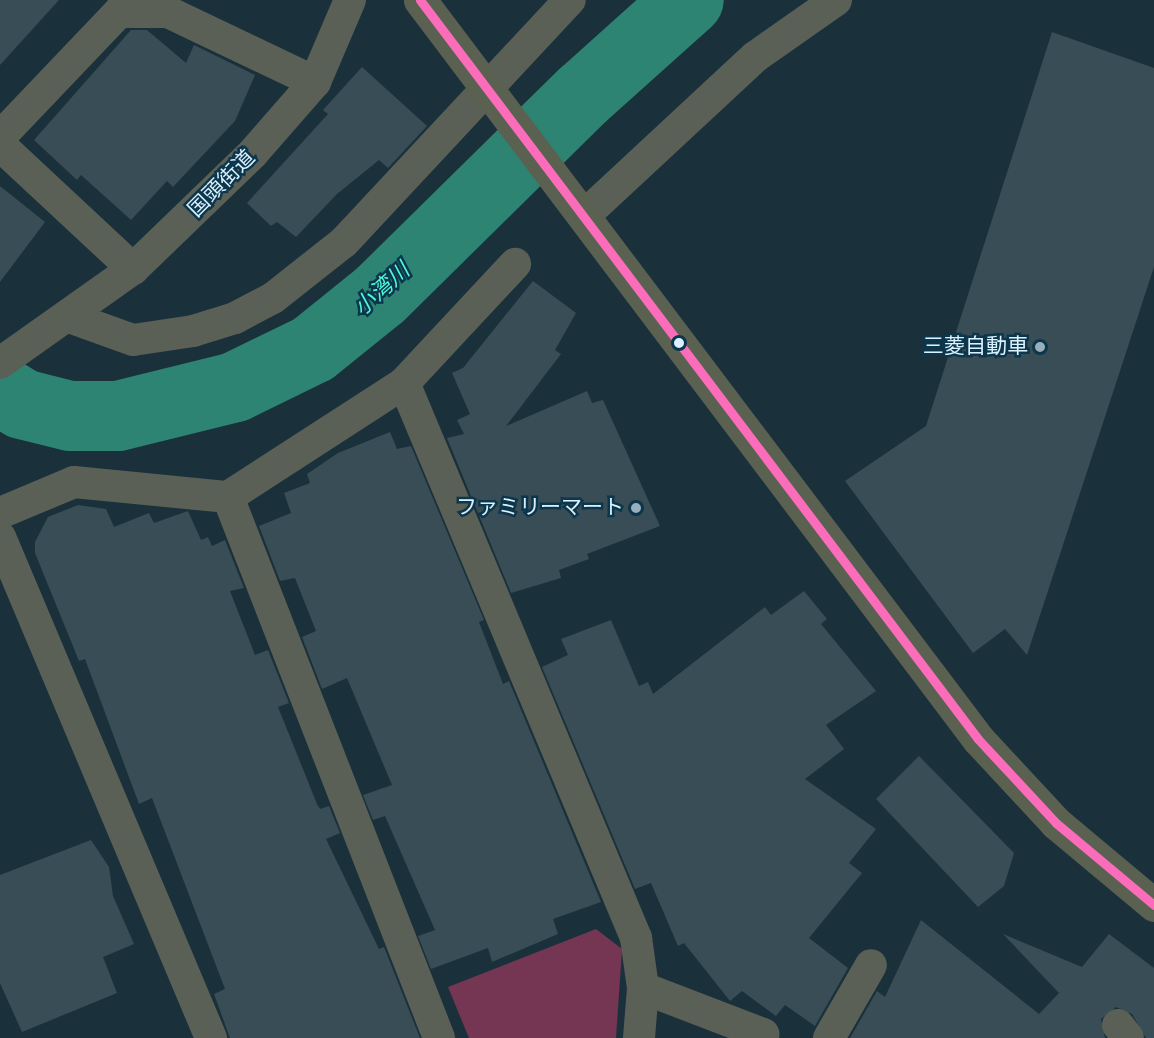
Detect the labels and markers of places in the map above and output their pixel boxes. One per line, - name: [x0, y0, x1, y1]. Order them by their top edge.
- place label: 三菱自動車: [923, 334, 1028, 360]
- unlabelled marker: [673, 337, 685, 349]
- marker: 三菱自動車: [1033, 340, 1047, 354]
- place label: ファミリーマート: [456, 495, 624, 521]
- marker: ファミリーマート: [629, 501, 643, 515]

